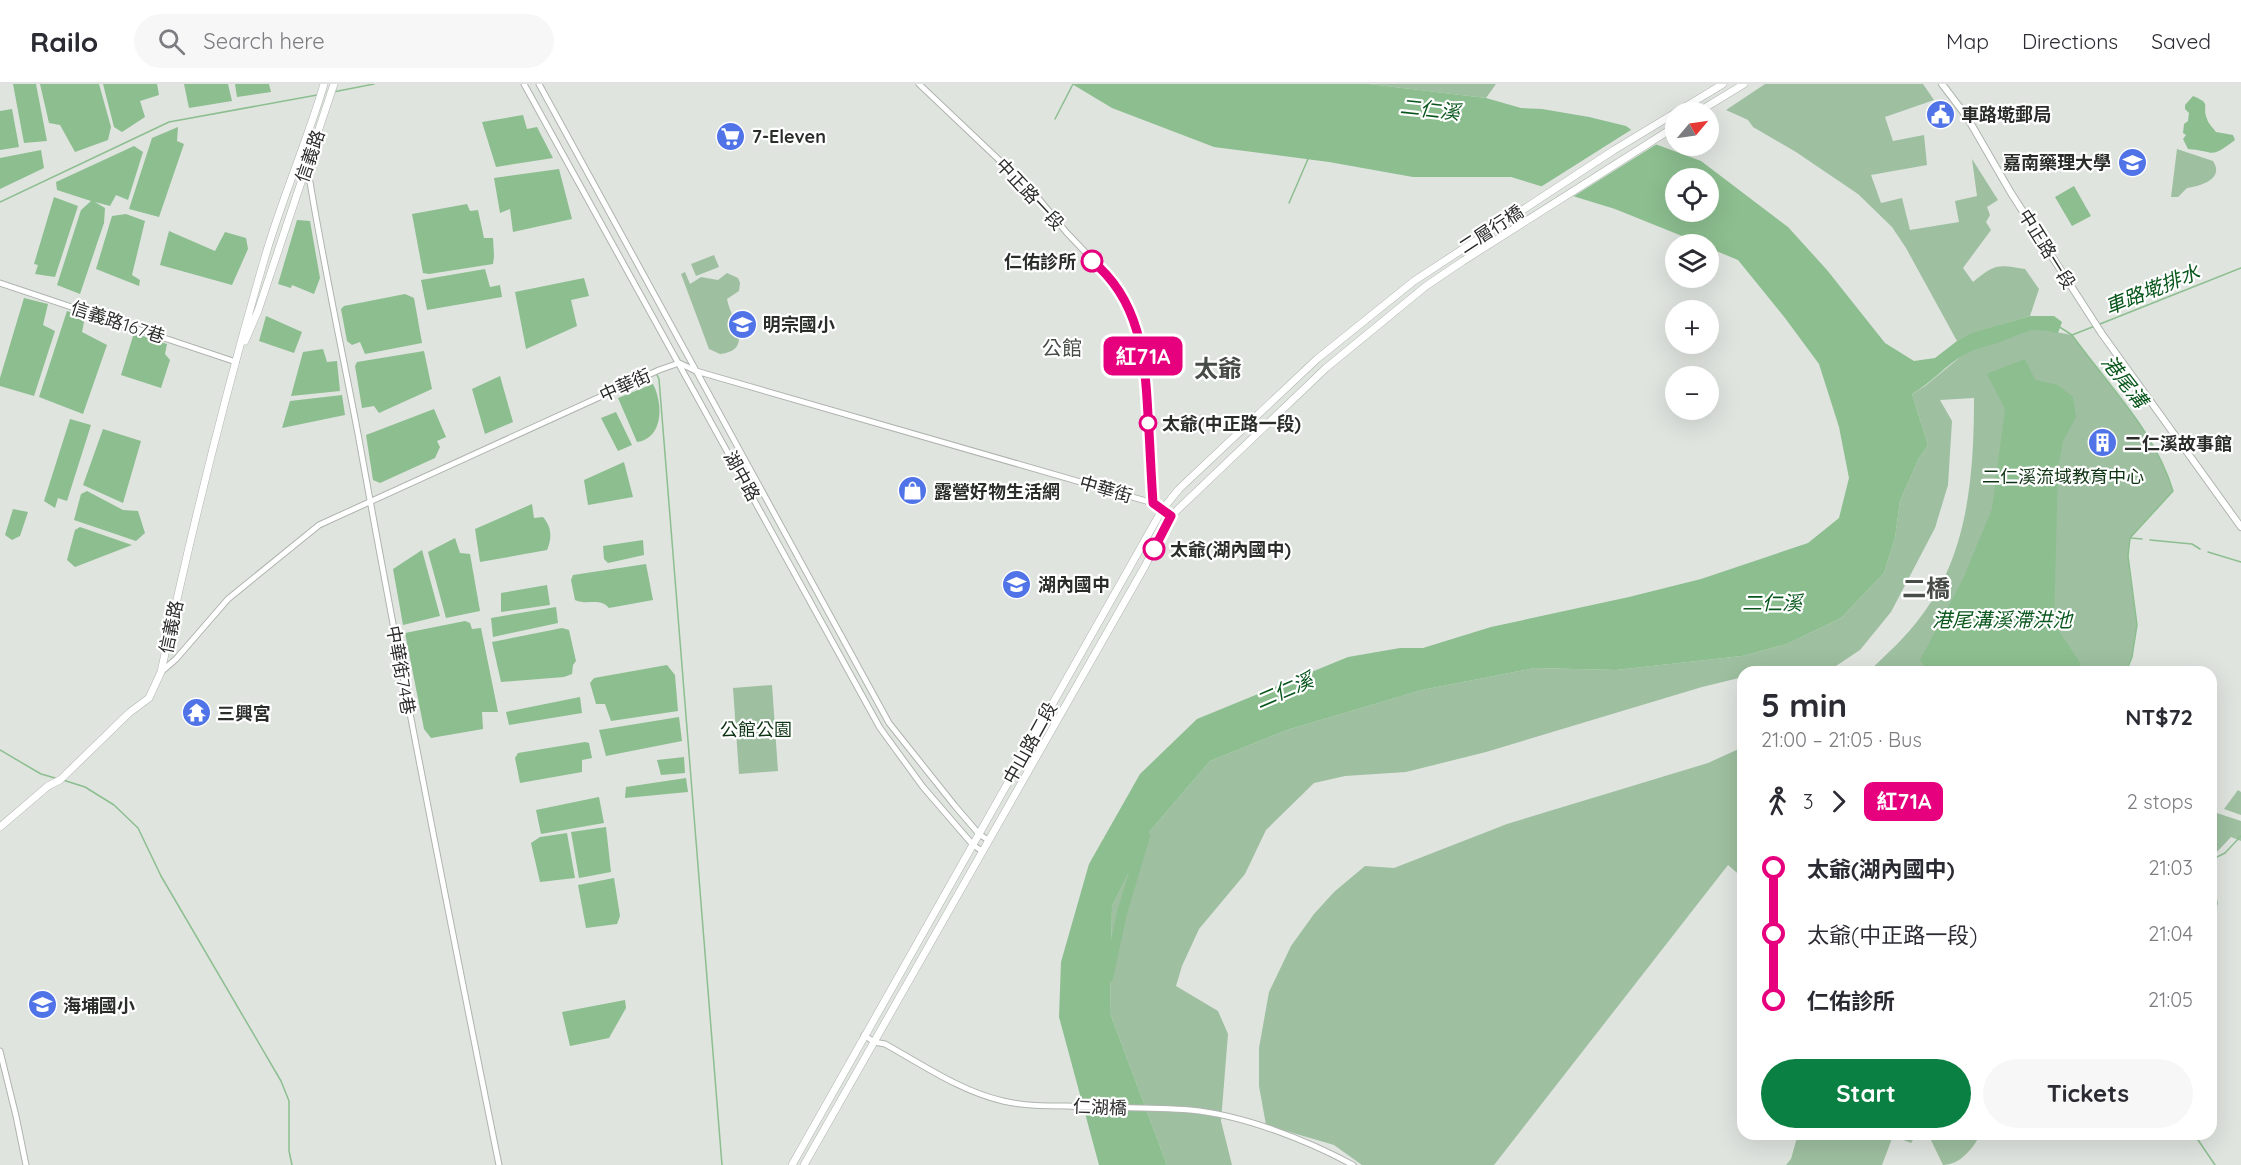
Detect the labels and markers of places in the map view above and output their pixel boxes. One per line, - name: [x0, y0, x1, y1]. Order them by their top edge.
- public building icon: 車路墘郵局: [1924, 98, 1956, 130]
- place label: 車路墘郵局: [1961, 103, 2051, 126]
- supermarket icon: 7-Eleven: [715, 120, 747, 152]
- place label: 7-Eleven: [752, 125, 826, 148]
- school or university icon: 嘉南藥理大學: [2116, 146, 2148, 178]
- place label: 嘉南藥理大學: [2003, 151, 2111, 174]
- place label: 仁佑診所: [1004, 250, 1076, 273]
- marker: 仁佑診所: [1081, 250, 1103, 272]
- school or university icon: 明宗國小: [726, 308, 758, 340]
- place label: 明宗國小: [763, 313, 835, 336]
- place label: 太爺(中正路一段): [1162, 412, 1301, 435]
- marker: 太爺(中正路一段): [1139, 414, 1157, 432]
- building icon: 二仁溪故事館: [2087, 427, 2119, 459]
- place label: 二仁溪故事館: [2124, 432, 2232, 455]
- shop icon: 露營好物生活網: [897, 475, 929, 507]
- place label: 露營好物生活網: [934, 480, 1060, 503]
- marker: 太爺(湖內國中): [1143, 538, 1165, 560]
- place label: 太爺(湖內國中): [1170, 538, 1291, 561]
- school or university icon: 湖內國中: [1001, 568, 1033, 600]
- place label: 湖內國中: [1038, 573, 1110, 596]
- temple icon: 三興宮: [180, 697, 212, 729]
- place label: 三興宮: [217, 702, 271, 725]
- school or university icon: 海埔國小: [26, 989, 58, 1021]
- place label: 海埔國小: [63, 994, 135, 1017]

